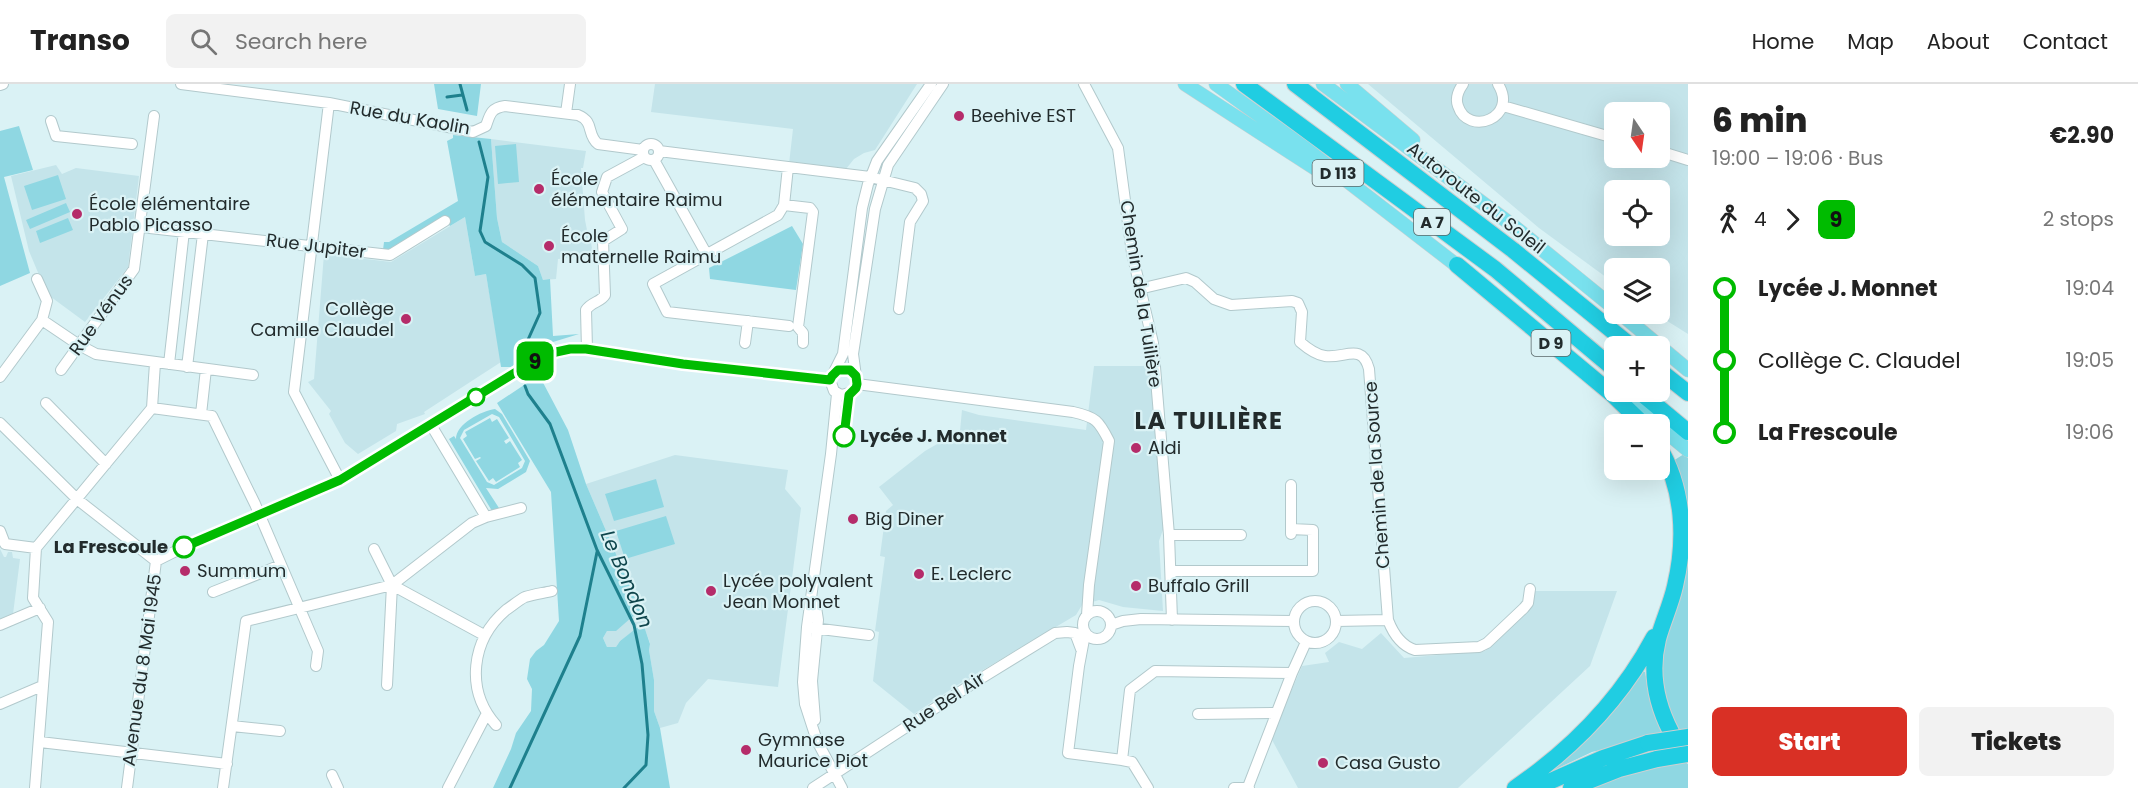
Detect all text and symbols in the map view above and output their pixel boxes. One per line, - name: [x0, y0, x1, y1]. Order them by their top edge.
- search box: [166, 14, 586, 68]
- text: Transo: [30, 21, 130, 60]
- icon: search: [187, 25, 220, 58]
- text: Search here: [235, 26, 367, 57]
- text: Home: [1752, 27, 1814, 56]
- text: Map: [1847, 27, 1894, 56]
- text: About: [1927, 27, 1990, 56]
- text: Contact: [2023, 27, 2108, 56]
- street label: Rue du Kaolin: [348, 95, 472, 140]
- text: 6 min: [1712, 97, 1807, 144]
- north arrow: [1604, 102, 1670, 168]
- map controls: [1604, 102, 1670, 480]
- place label: Beehive EST: [971, 103, 1076, 128]
- marker: Beehive EST: [952, 109, 966, 123]
- text: €2.90: [2050, 120, 2114, 151]
- street label: Autoroute du Soleil: [1402, 136, 1551, 259]
- text: 19:00 – 19:06 · Bus: [1712, 144, 1884, 172]
- road number: D 113: [1312, 160, 1364, 186]
- place label: École élémentaire Raimu: [551, 166, 722, 212]
- button: locate: [1604, 180, 1670, 246]
- marker: École élémentaire Raimu: [532, 182, 546, 196]
- place label: École élémentaire Pablo Picasso: [89, 191, 250, 237]
- street label: Chemin de la Tuilière: [1114, 199, 1169, 389]
- icon: walk: [1712, 203, 1745, 236]
- icon: forward: [1776, 203, 1809, 236]
- text: 4: [1754, 205, 1767, 233]
- text: 9: [1830, 205, 1843, 234]
- text: 2 stops: [2043, 205, 2114, 233]
- marker: École élémentaire Pablo Picasso: [70, 207, 84, 221]
- road number: A 7: [1414, 209, 1450, 235]
- place label: École maternelle Raimu: [561, 223, 721, 269]
- street label: Rue Jupiter: [265, 227, 368, 264]
- marker: École maternelle Raimu: [542, 239, 556, 253]
- button: layers: [1604, 258, 1670, 324]
- street label: Rue Vénus: [63, 269, 138, 360]
- text: Lycée J. Monnet: [1758, 273, 1937, 304]
- text: 19:04: [2066, 274, 2114, 302]
- place label: Collège Camille Claudel: [250, 296, 394, 342]
- marker: Collège Camille Claudel: [399, 312, 413, 326]
- road number: D 9: [1532, 330, 1570, 356]
- button: +: [1604, 336, 1670, 402]
- line badge: 9: [516, 342, 554, 380]
- text: Collège C. Claudel: [1758, 345, 1961, 376]
- text: 19:05: [2066, 346, 2114, 374]
- text: 9: [529, 347, 541, 376]
- street label: Chemin de la Source: [1357, 380, 1396, 570]
- unlabelled marker: [467, 388, 485, 406]
- district label: LA TUILIÈRE: [1134, 404, 1284, 437]
- button: −: [1604, 414, 1670, 480]
- text: La Frescoule: [1758, 417, 1898, 448]
- text: 19:06: [2065, 418, 2114, 446]
- place label: Lycée J. Monnet: [860, 423, 1007, 448]
- marker: Lycée J. Monnet: [833, 425, 855, 447]
- place label: Aldi: [1148, 435, 1181, 460]
- marker: Aldi: [1129, 441, 1143, 455]
- place label: Big Diner: [865, 506, 944, 531]
- marker: Big Diner: [846, 512, 860, 526]
- water label: Le Bondon: [594, 526, 660, 632]
- place label: La Frescoule: [54, 534, 168, 559]
- marker: La Frescoule: [173, 536, 195, 558]
- place label: Summum: [197, 558, 286, 583]
- place label: E. Leclerc: [931, 561, 1012, 586]
- marker: Summum: [178, 564, 192, 578]
- marker: E. Leclerc: [912, 567, 926, 581]
- place label: Lycée polyvalent Jean Monnet: [723, 568, 873, 614]
- street label: Avenue du 8 Mai 1945: [116, 572, 167, 768]
- place label: Buffalo Grill: [1148, 573, 1249, 598]
- marker: Buffalo Grill: [1129, 579, 1143, 593]
- marker: Lycée polyvalent Jean Monnet: [704, 584, 718, 598]
- street label: Rue Bel Air: [898, 666, 990, 737]
- button: Start: [1712, 707, 1907, 776]
- button: Tickets: [1919, 707, 2114, 776]
- place label: Gymnase Maurice Piot: [758, 727, 868, 773]
- marker: Gymnase Maurice Piot: [739, 743, 753, 757]
- place label: Casa Gusto: [1335, 750, 1440, 775]
- marker: Casa Gusto: [1316, 756, 1330, 770]

